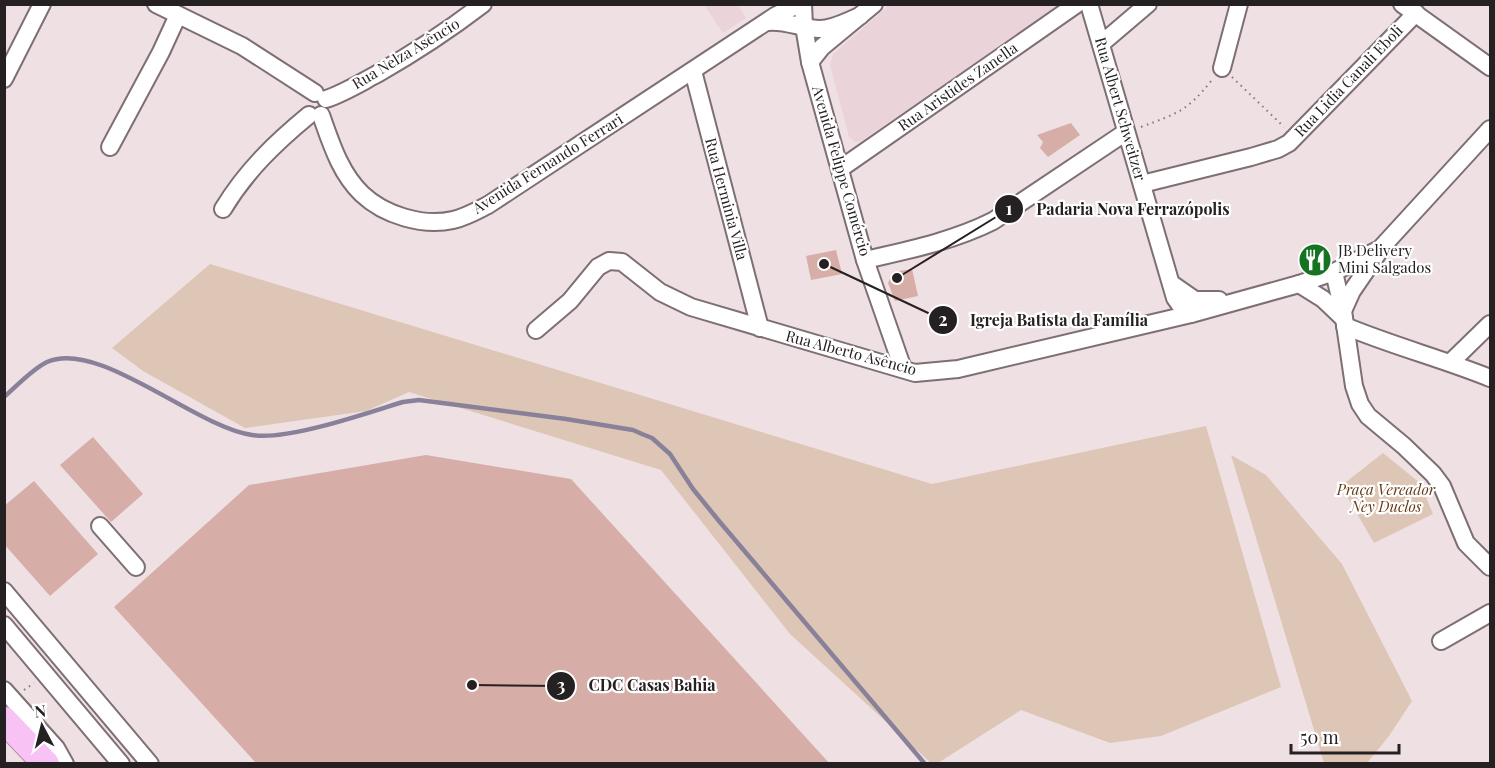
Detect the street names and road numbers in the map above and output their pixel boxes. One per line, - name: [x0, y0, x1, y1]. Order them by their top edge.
- street label: Rua Nelza Asêncio: [348, 13, 463, 93]
- street label: Rua Lidia Canali Eboli: [1290, 20, 1407, 140]
- street label: Rua Albert Schweitzer: [1091, 35, 1151, 183]
- street label: Rua Aristides Zanella: [894, 37, 1022, 135]
- street label: Avenida Felippe Comércio: [808, 82, 876, 258]
- street label: Avenida Fernando Ferrari: [468, 108, 627, 218]
- street label: Rua Herminia Villa: [701, 135, 753, 263]
- street label: Rua Alberto Asêncio: [784, 325, 919, 379]

